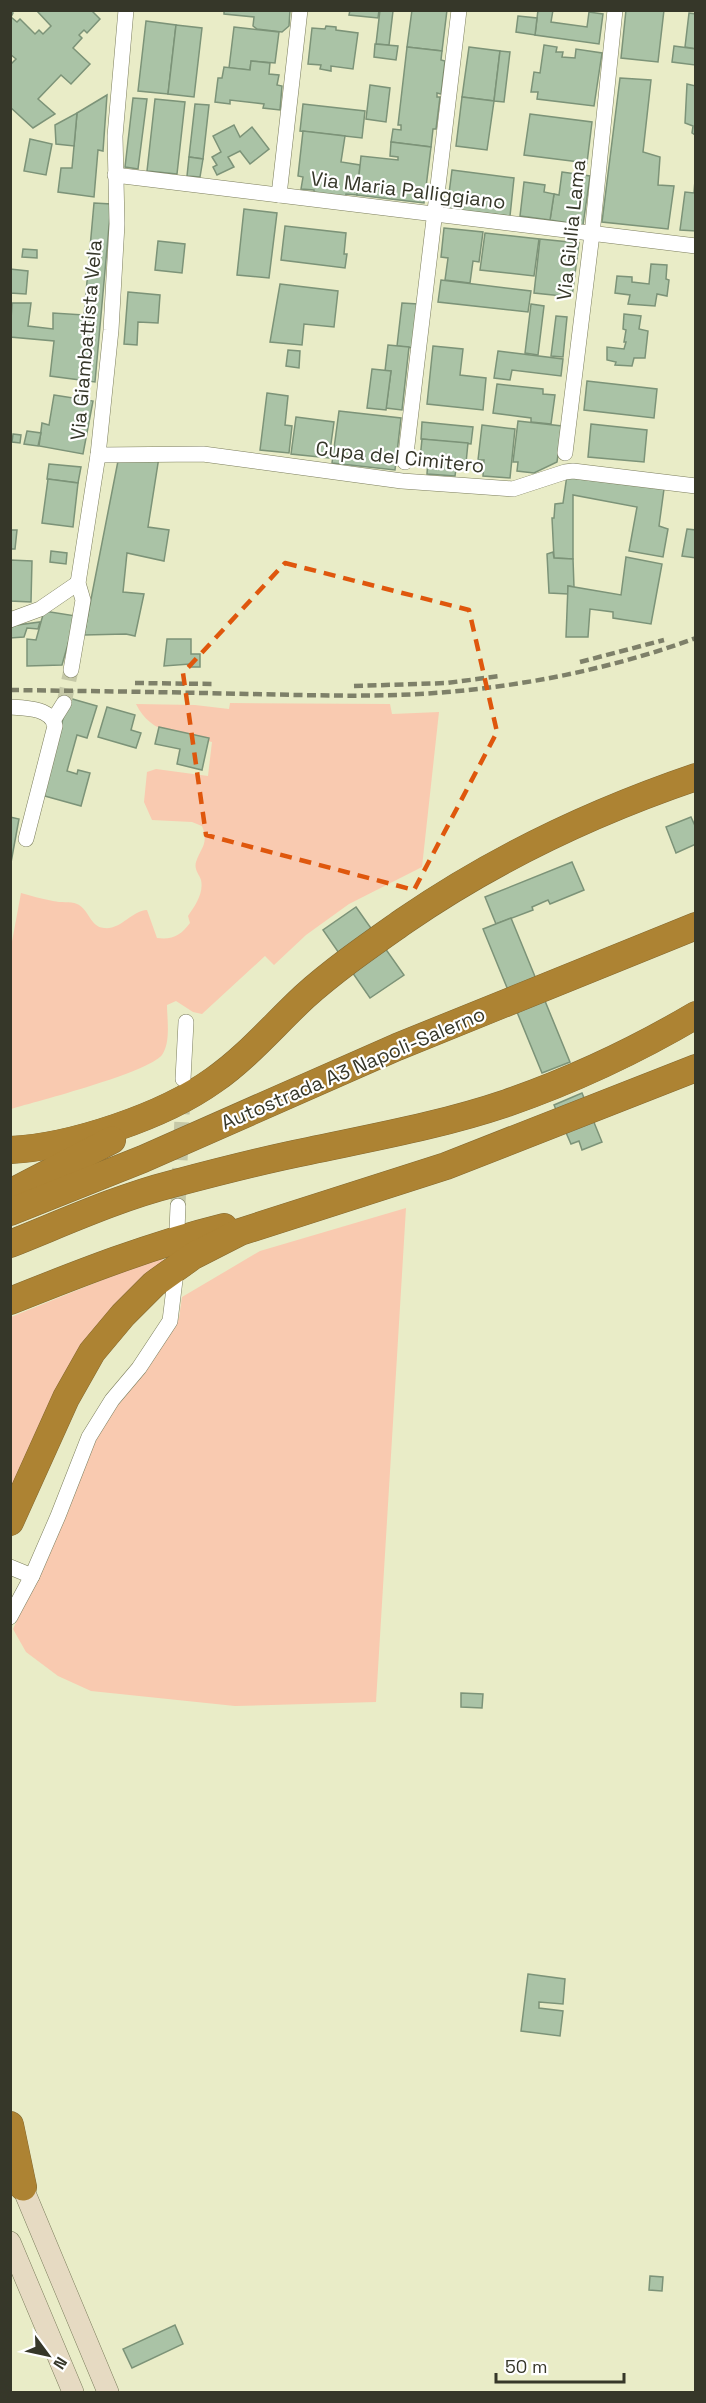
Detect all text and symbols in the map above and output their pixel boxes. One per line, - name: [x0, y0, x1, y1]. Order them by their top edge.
- street label: Via Giulia Lama: [551, 158, 591, 302]
- street label: Via Maria Palliggiano: [309, 165, 507, 215]
- street label: Via Giambattista Vela: [64, 239, 108, 441]
- street label: Cupa del Cimitero: [314, 435, 486, 479]
- street label: Autostrada A3 Napoli-Salerno: [217, 1000, 489, 1136]
- north arrow: [18, 2325, 78, 2385]
- scale bar: [496, 2346, 624, 2384]
- text: N: [48, 2353, 72, 2373]
- text: 50 m: [505, 2355, 547, 2378]

